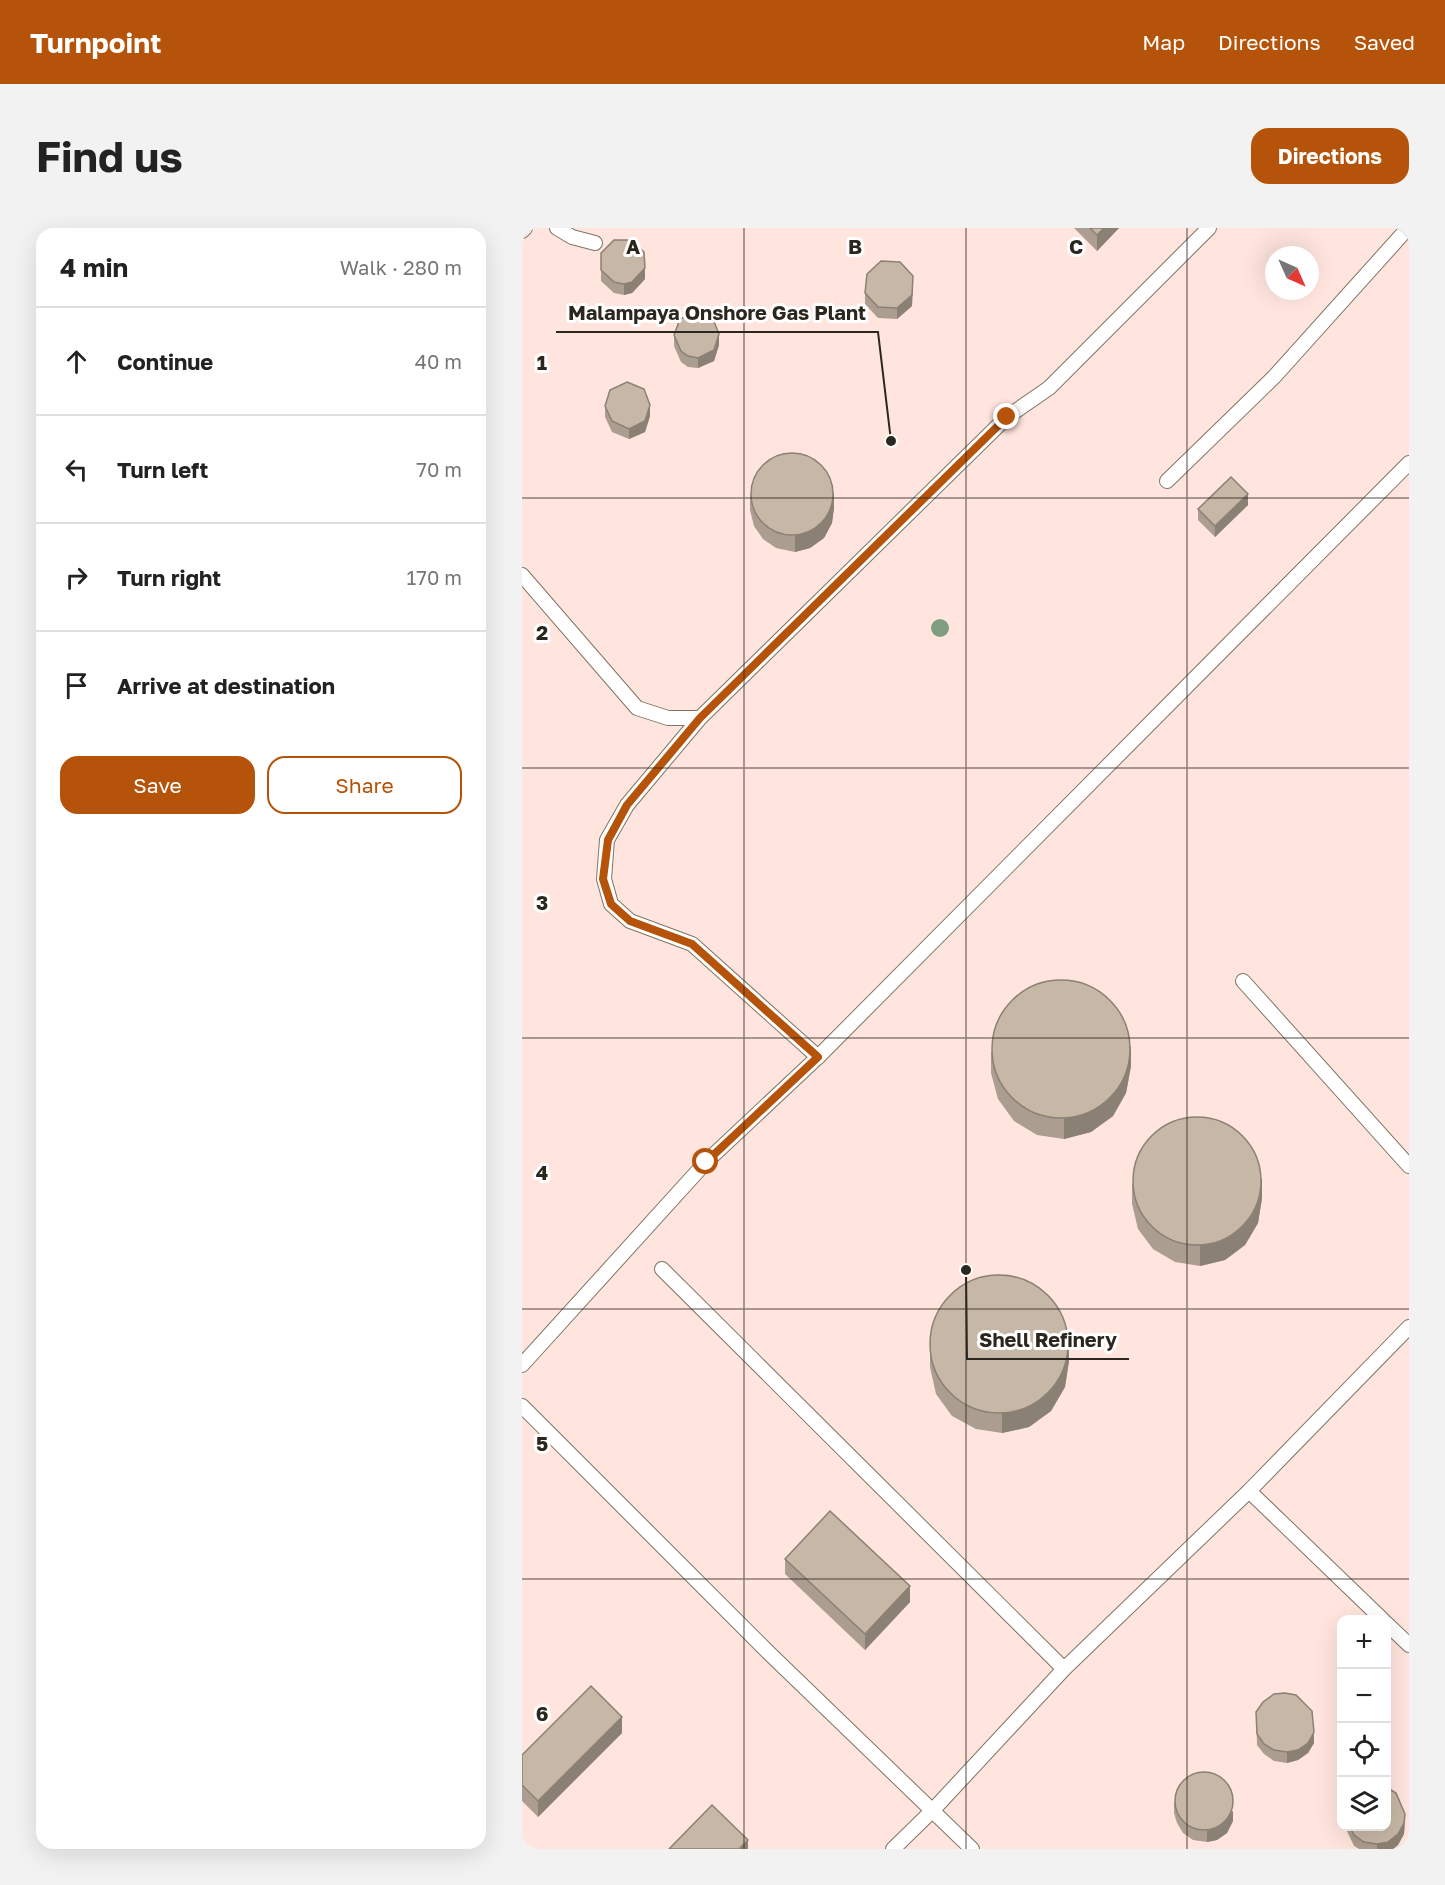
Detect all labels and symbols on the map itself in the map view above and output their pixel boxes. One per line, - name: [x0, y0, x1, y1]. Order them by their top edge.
- text: A: [626, 234, 640, 258]
- text: B: [848, 234, 862, 258]
- text: C: [1069, 234, 1083, 258]
- north arrow: [1265, 246, 1319, 300]
- callout: Malampaya Onshore Gas Plant: [556, 294, 878, 332]
- text: Malampaya Onshore Gas Plant: [568, 300, 866, 324]
- text: 1: [537, 350, 547, 374]
- route end: [993, 403, 1019, 429]
- text: 2: [536, 620, 548, 644]
- text: 3: [536, 890, 548, 914]
- route start: [692, 1148, 718, 1174]
- text: 4: [536, 1160, 548, 1184]
- callout: Shell Refinery: [967, 1321, 1129, 1359]
- text: Shell Refinery: [979, 1327, 1117, 1351]
- text: 5: [536, 1431, 548, 1455]
- text: 6: [536, 1701, 548, 1725]

